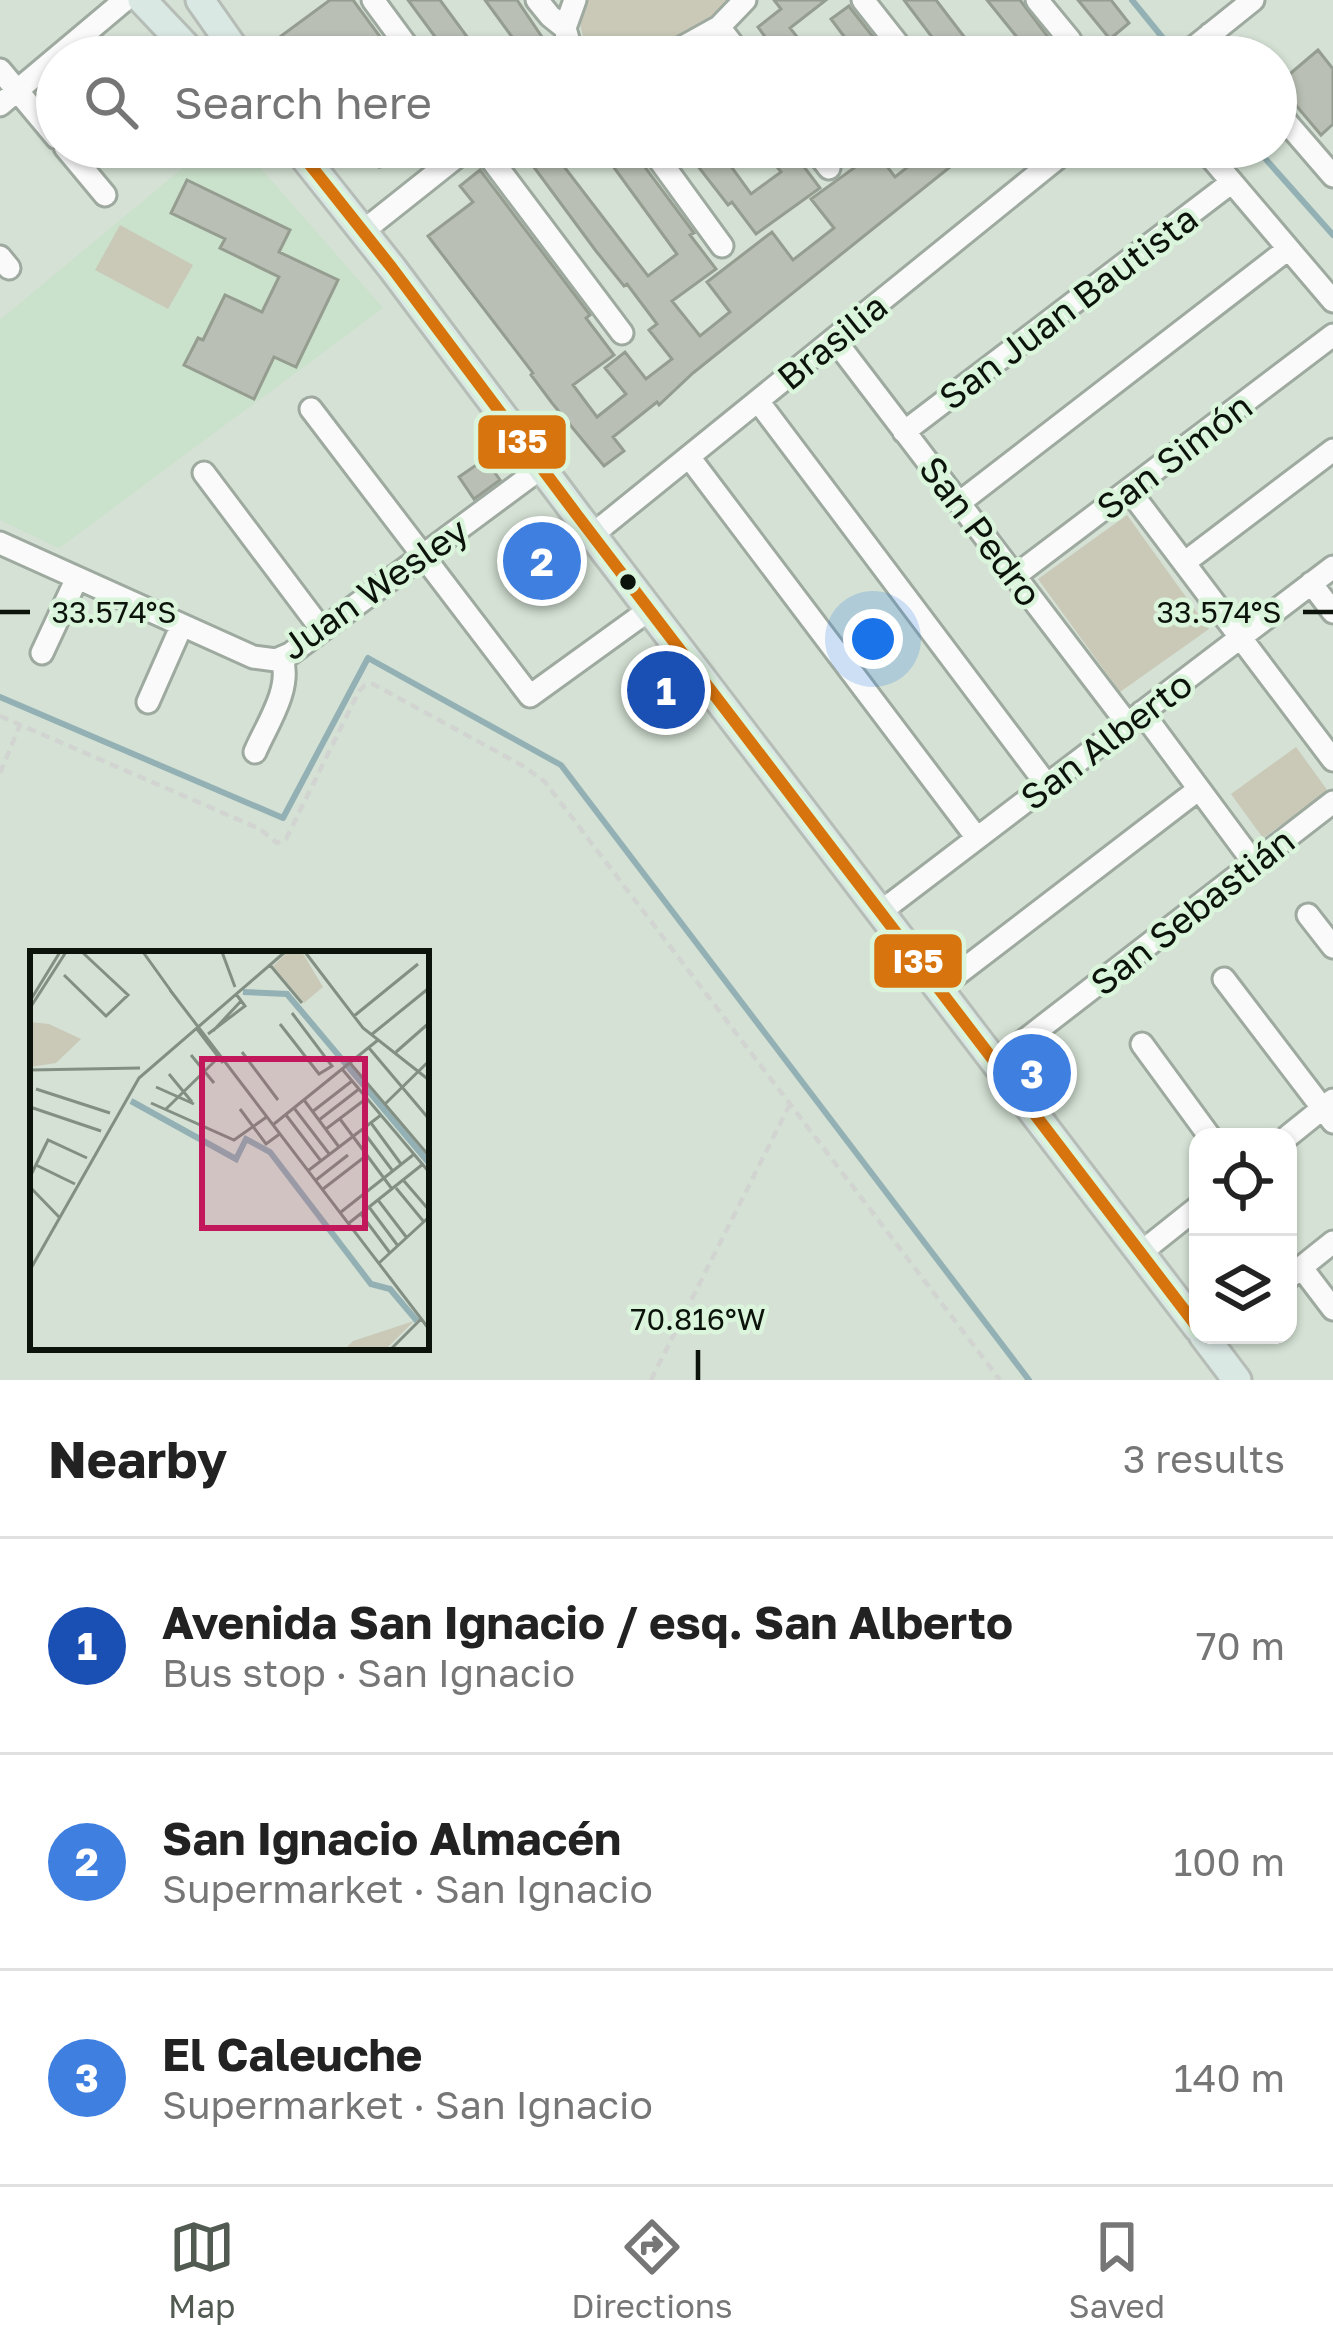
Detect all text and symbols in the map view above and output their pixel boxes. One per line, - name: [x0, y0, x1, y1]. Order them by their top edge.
- search box: [36, 36, 1297, 168]
- icon: search: [78, 69, 144, 135]
- text: Search here: [174, 75, 432, 129]
- street label: San Juan Bautista: [931, 196, 1205, 418]
- street label: Brasilia: [769, 284, 895, 398]
- street label: San Simón: [1088, 384, 1260, 528]
- line badge: I35: [476, 413, 568, 471]
- text: I35: [496, 421, 548, 460]
- street label: San Pedro: [911, 448, 1051, 614]
- street label: Juan Wesley: [272, 508, 476, 668]
- pin: 2: [503, 516, 581, 606]
- unlabelled marker: [617, 571, 639, 593]
- text: 33.574°S: [51, 594, 177, 630]
- text: 33.574°S: [1156, 594, 1282, 630]
- your location: [843, 609, 903, 669]
- pin: 1: [627, 645, 705, 735]
- street label: San Alberto: [1012, 662, 1200, 818]
- street label: San Sebastián: [1082, 818, 1302, 1004]
- line badge: I35: [872, 932, 964, 990]
- text: I35: [892, 941, 944, 980]
- inset map: [30, 951, 429, 1350]
- pin: 3: [993, 1028, 1071, 1118]
- map controls: [1189, 1128, 1297, 1344]
- button: locate: [1189, 1128, 1297, 1236]
- button: layers: [1189, 1236, 1297, 1344]
- text: 70.816°W: [631, 1301, 766, 1337]
- text: Nearby: [48, 1428, 227, 1489]
- text: 3 results: [1123, 1435, 1285, 1482]
- text: Avenida San Ignacio / esq. San Alberto: [162, 1595, 1013, 1649]
- text: 1: [77, 1622, 97, 1669]
- text: 70 m: [1196, 1622, 1285, 1669]
- text: Bus stop · San Ignacio: [162, 1649, 575, 1696]
- text: San Ignacio Almacén: [162, 1811, 621, 1865]
- text: 2: [75, 1838, 99, 1885]
- text: 100 m: [1173, 1838, 1285, 1885]
- text: Supermarket · San Ignacio: [162, 1865, 653, 1912]
- text: El Caleuche: [162, 2027, 422, 2081]
- text: 3: [75, 2054, 99, 2101]
- text: 140 m: [1174, 2054, 1285, 2101]
- text: Supermarket · San Ignacio: [162, 2081, 653, 2128]
- tab: Map: [168, 2214, 235, 2325]
- tab: Directions: [571, 2214, 733, 2325]
- tab: Saved: [1069, 2214, 1165, 2325]

